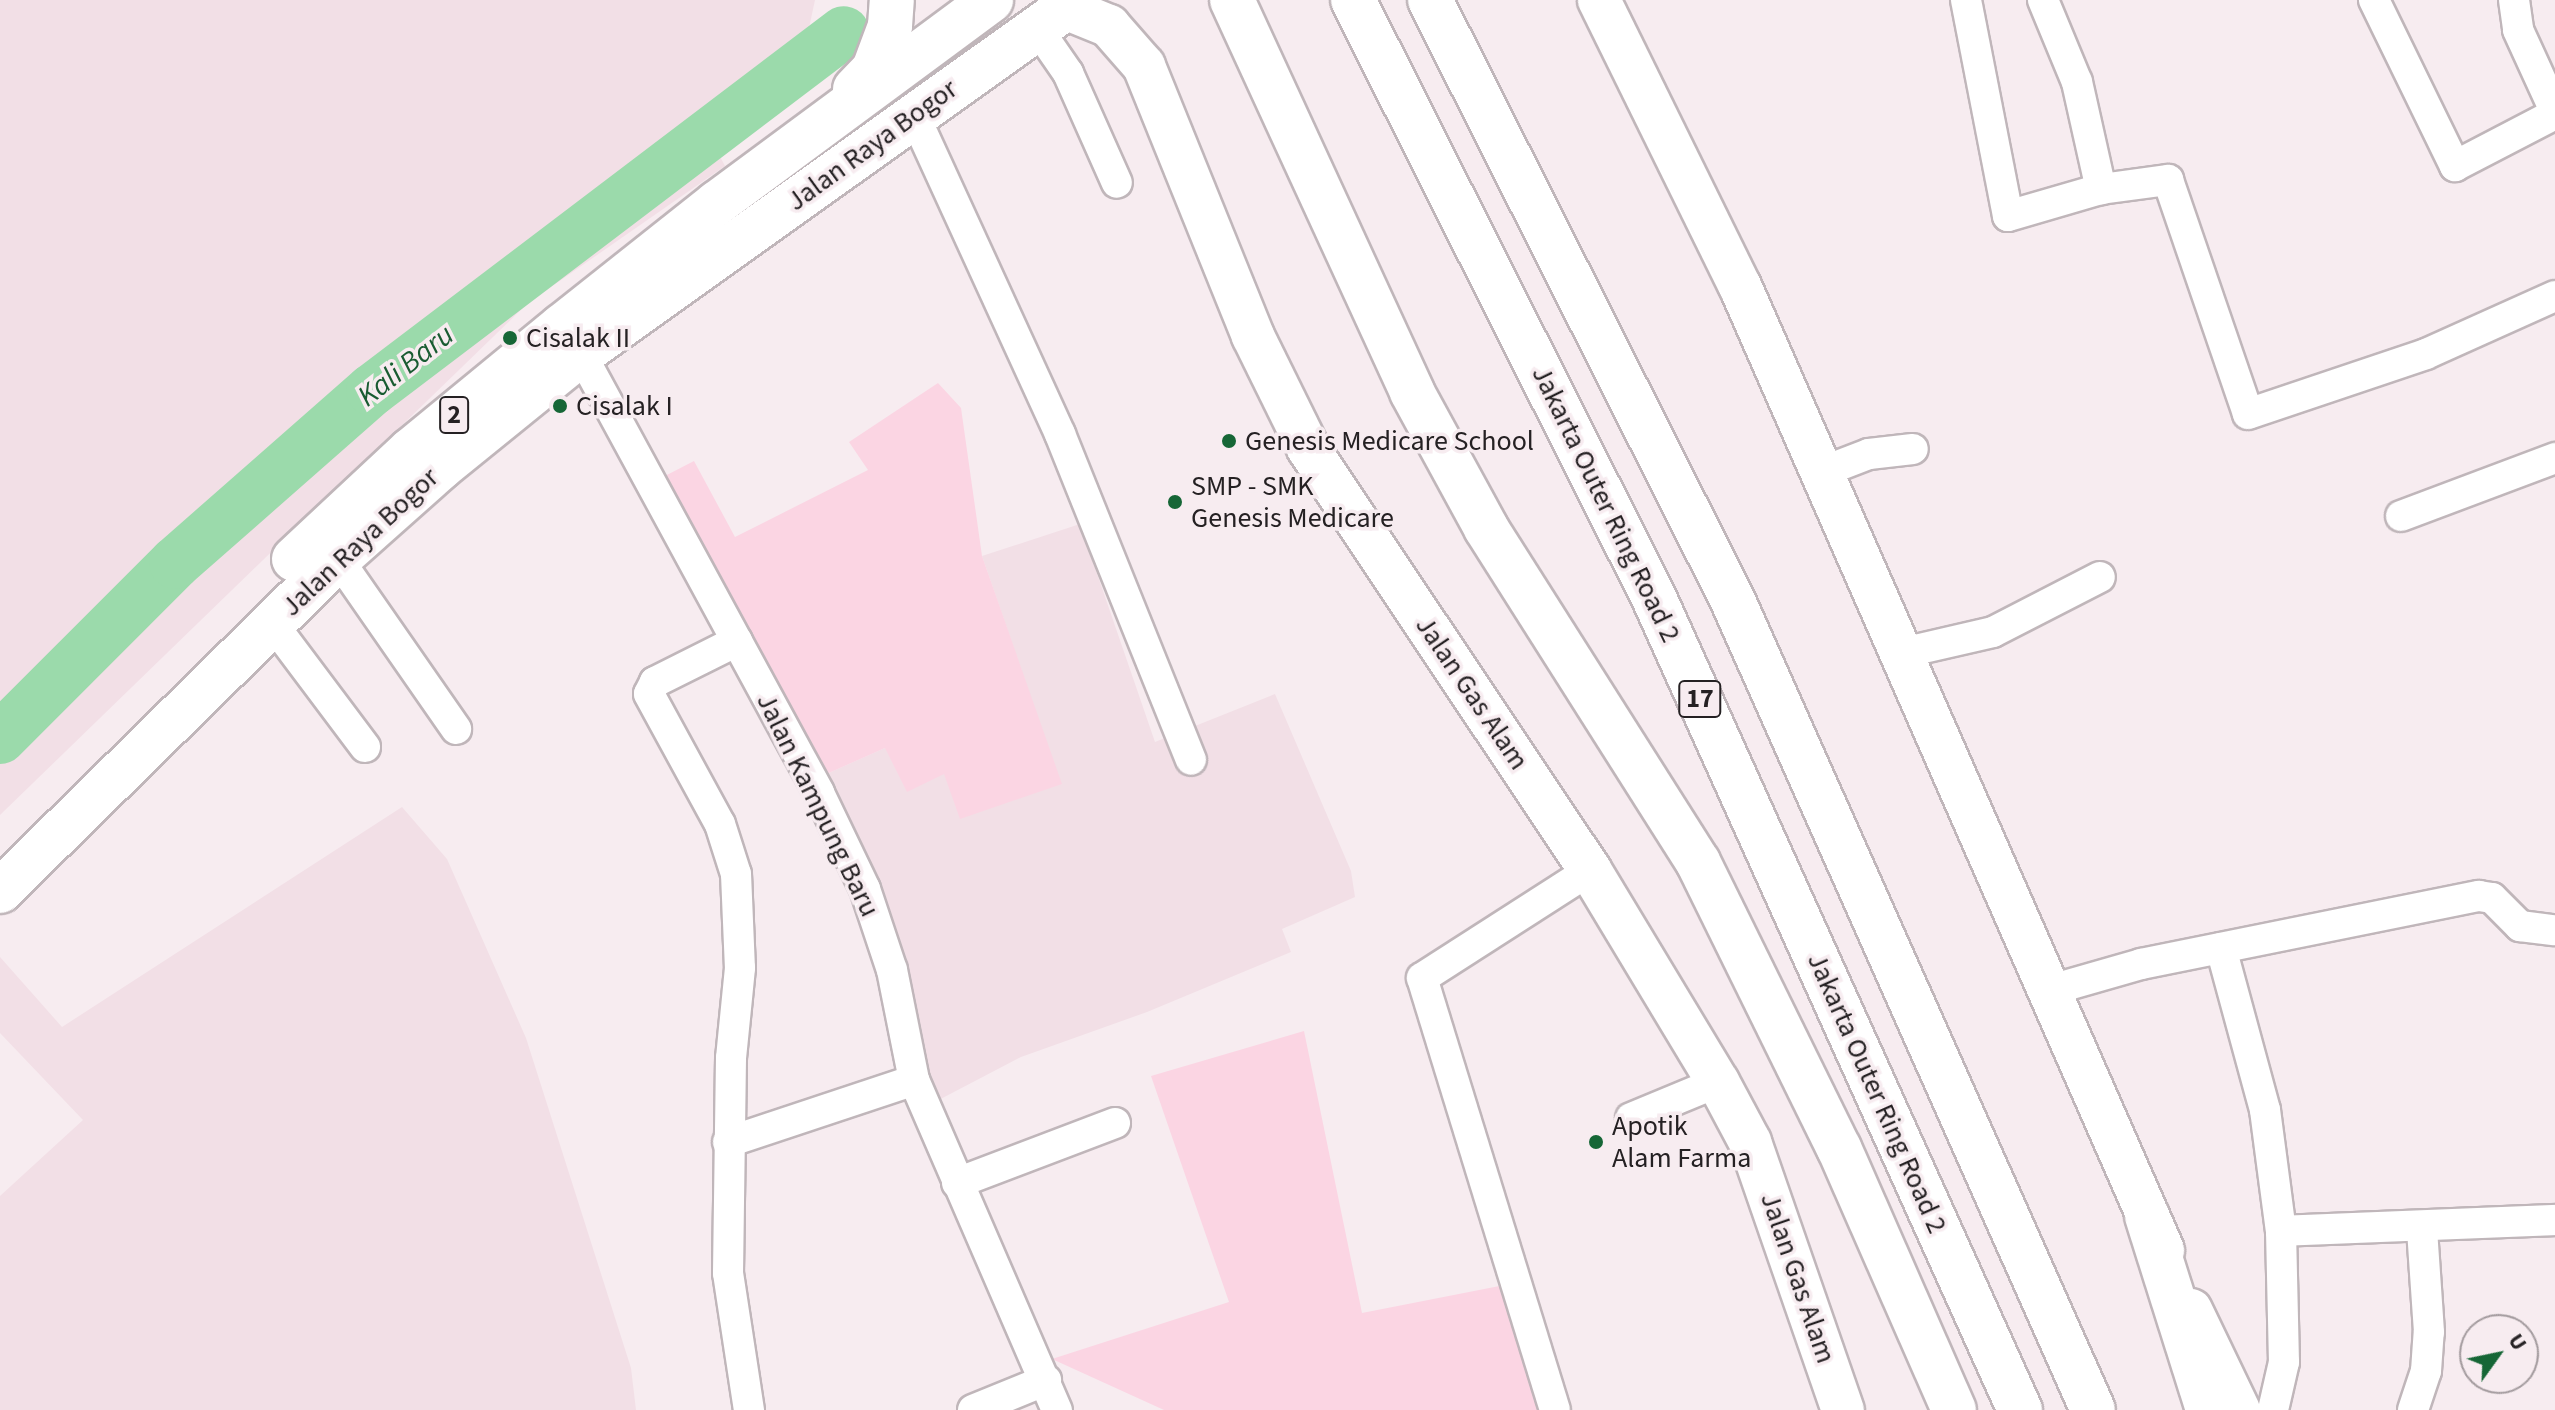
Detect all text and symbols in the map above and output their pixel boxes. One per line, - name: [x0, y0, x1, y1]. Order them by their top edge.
- street label: Jalan Raya Bogor: [780, 72, 964, 218]
- water label: Kali Baru: [351, 317, 461, 415]
- place label: Cisalak II: [526, 321, 630, 355]
- marker: Cisalak II: [501, 329, 519, 347]
- street label: Jakarta Outer Ring Road 2: [1524, 360, 1688, 648]
- place label: Cisalak I: [576, 389, 673, 423]
- road number: 2: [438, 393, 470, 437]
- marker: Cisalak I: [551, 397, 569, 415]
- place label: Genesis Medicare School: [1245, 424, 1534, 458]
- marker: Genesis Medicare School: [1220, 432, 1238, 450]
- street label: Jalan Raya Bogor: [275, 461, 445, 623]
- place label: SMP - SMK Genesis Medicare: [1191, 469, 1394, 535]
- marker: SMP - SMK Genesis Medicare: [1166, 493, 1184, 511]
- street label: Jalan Gas Alam: [1408, 610, 1536, 776]
- road number: 17: [1678, 677, 1722, 721]
- street label: Jalan Kampung Baru: [749, 688, 887, 922]
- street label: Jakarta Outer Ring Road 2: [1800, 948, 1954, 1238]
- place label: Apotik Alam Farma: [1612, 1109, 1751, 1175]
- marker: Apotik Alam Farma: [1587, 1133, 1605, 1151]
- street label: Jalan Gas Alam: [1753, 1188, 1843, 1368]
- north arrow: [2459, 1314, 2539, 1394]
- text: U: [2500, 1327, 2535, 1357]

